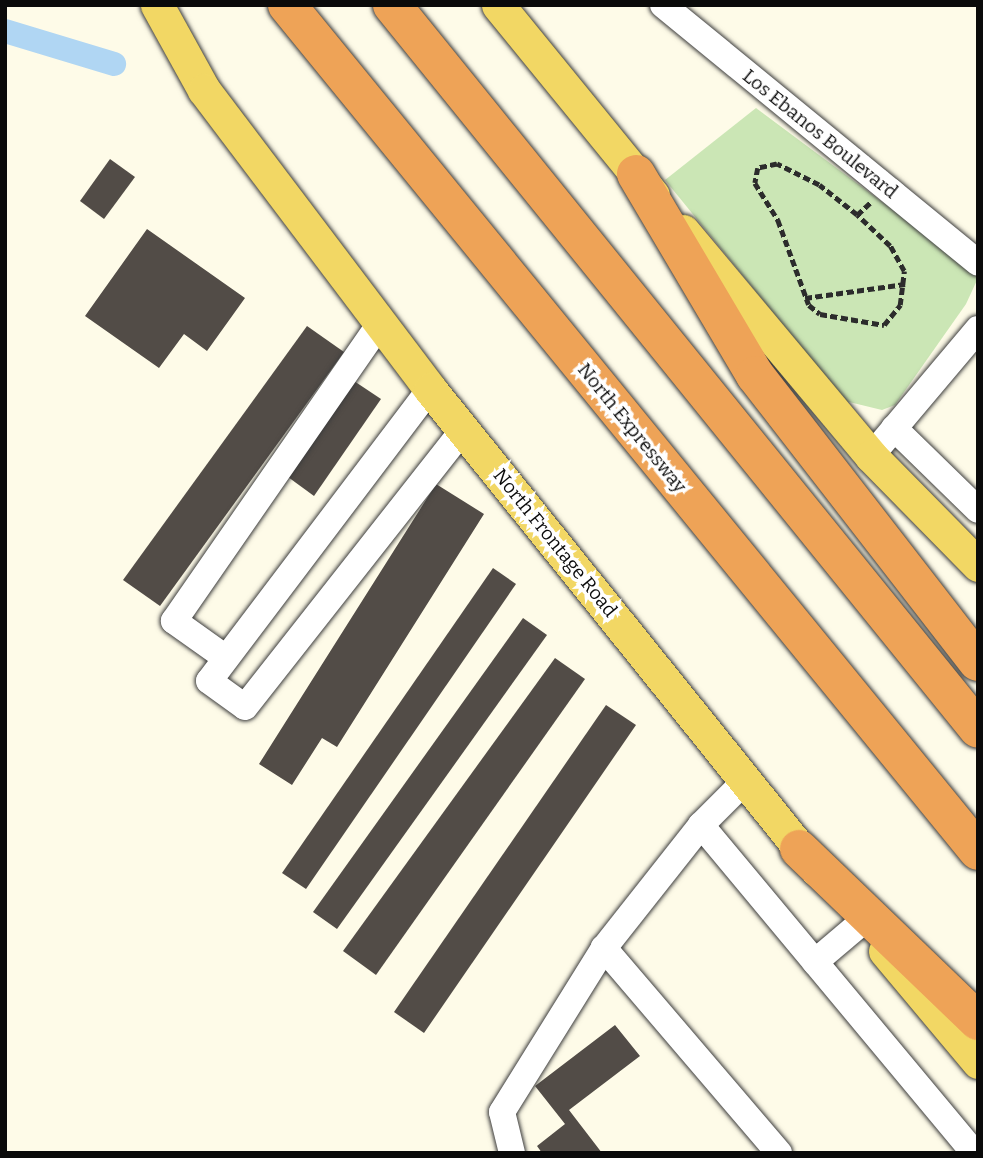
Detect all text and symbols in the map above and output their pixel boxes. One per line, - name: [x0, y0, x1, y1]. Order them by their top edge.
- street label: Los Ebanos Boulevard: [738, 65, 902, 203]
- street label: North Expressway: [573, 359, 691, 497]
- street label: North Frontage Road: [488, 464, 622, 622]

